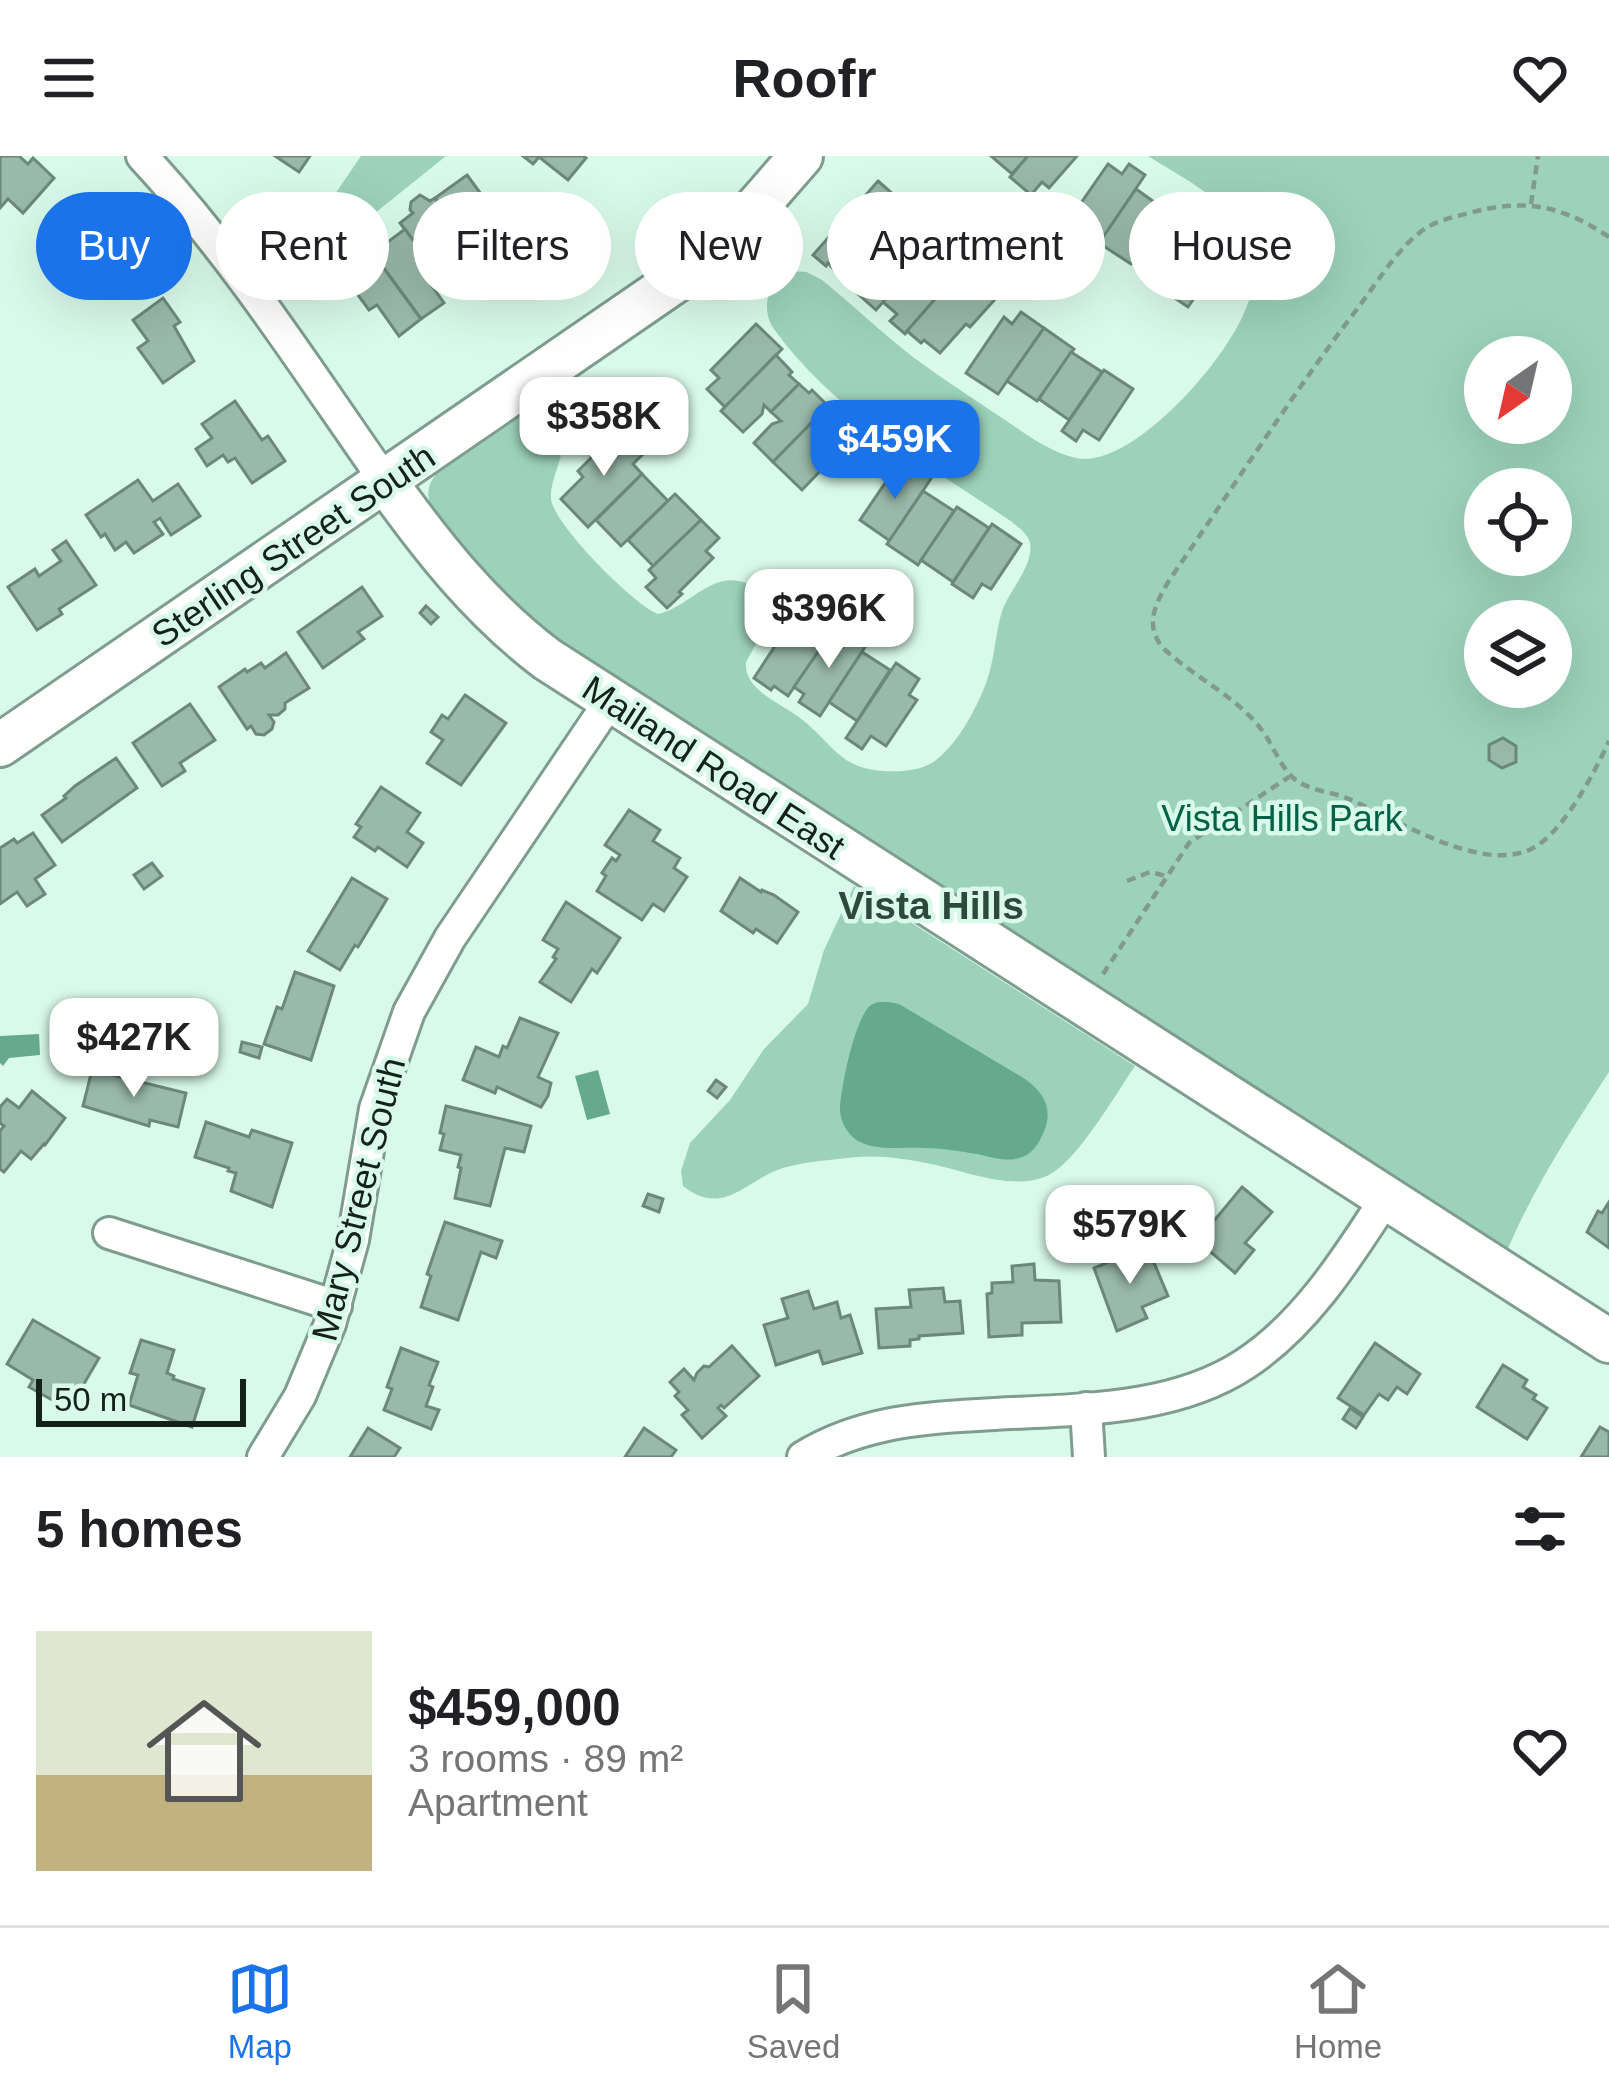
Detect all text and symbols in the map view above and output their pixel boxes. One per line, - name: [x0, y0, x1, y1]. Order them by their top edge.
- icon: menu: [36, 45, 102, 111]
- icon: heart: [1507, 45, 1573, 111]
- text: Roofr: [733, 48, 876, 108]
- chip: Buy: [36, 192, 192, 300]
- chip: Rent: [216, 192, 389, 300]
- chip: Filters: [413, 192, 611, 300]
- chip: New: [635, 192, 803, 300]
- chip: Apartment: [827, 192, 1105, 300]
- chip: House: [1129, 192, 1335, 300]
- north arrow: [1464, 336, 1572, 444]
- map controls: [1464, 336, 1572, 708]
- pin: $358K: [520, 377, 688, 479]
- text: $358K: [547, 394, 661, 437]
- pin: $459K: [811, 400, 979, 502]
- text: $459K: [838, 417, 952, 460]
- street label: Sterling Street South: [144, 436, 442, 655]
- button: locate: [1464, 468, 1572, 576]
- pin: $396K: [745, 569, 913, 671]
- text: $396K: [772, 586, 886, 629]
- button: layers: [1464, 600, 1572, 708]
- street label: Mailand Road East: [575, 667, 852, 867]
- park label: Vista Hills Park: [1161, 798, 1404, 839]
- district label: Vista Hills: [838, 884, 1024, 927]
- pin: $427K: [50, 998, 218, 1100]
- text: $427K: [77, 1015, 191, 1058]
- street label: Mary Street South: [303, 1053, 413, 1345]
- pin: $579K: [1046, 1185, 1214, 1287]
- text: $579K: [1073, 1202, 1187, 1245]
- scale bar: [36, 1373, 246, 1426]
- text: 50 m: [54, 1381, 127, 1418]
- icon: filters: [1507, 1496, 1573, 1562]
- text: 5 homes: [36, 1501, 243, 1558]
- icon: home: [132, 1679, 276, 1823]
- text: $459,000: [408, 1679, 621, 1736]
- icon: heart: [1507, 1718, 1573, 1784]
- text: 3 rooms · 89 m²: [408, 1737, 683, 1780]
- text: Apartment: [408, 1781, 588, 1824]
- tab: Map: [227, 1956, 293, 2066]
- tab: Saved: [747, 1956, 840, 2066]
- tab: Home: [1294, 1956, 1382, 2066]

